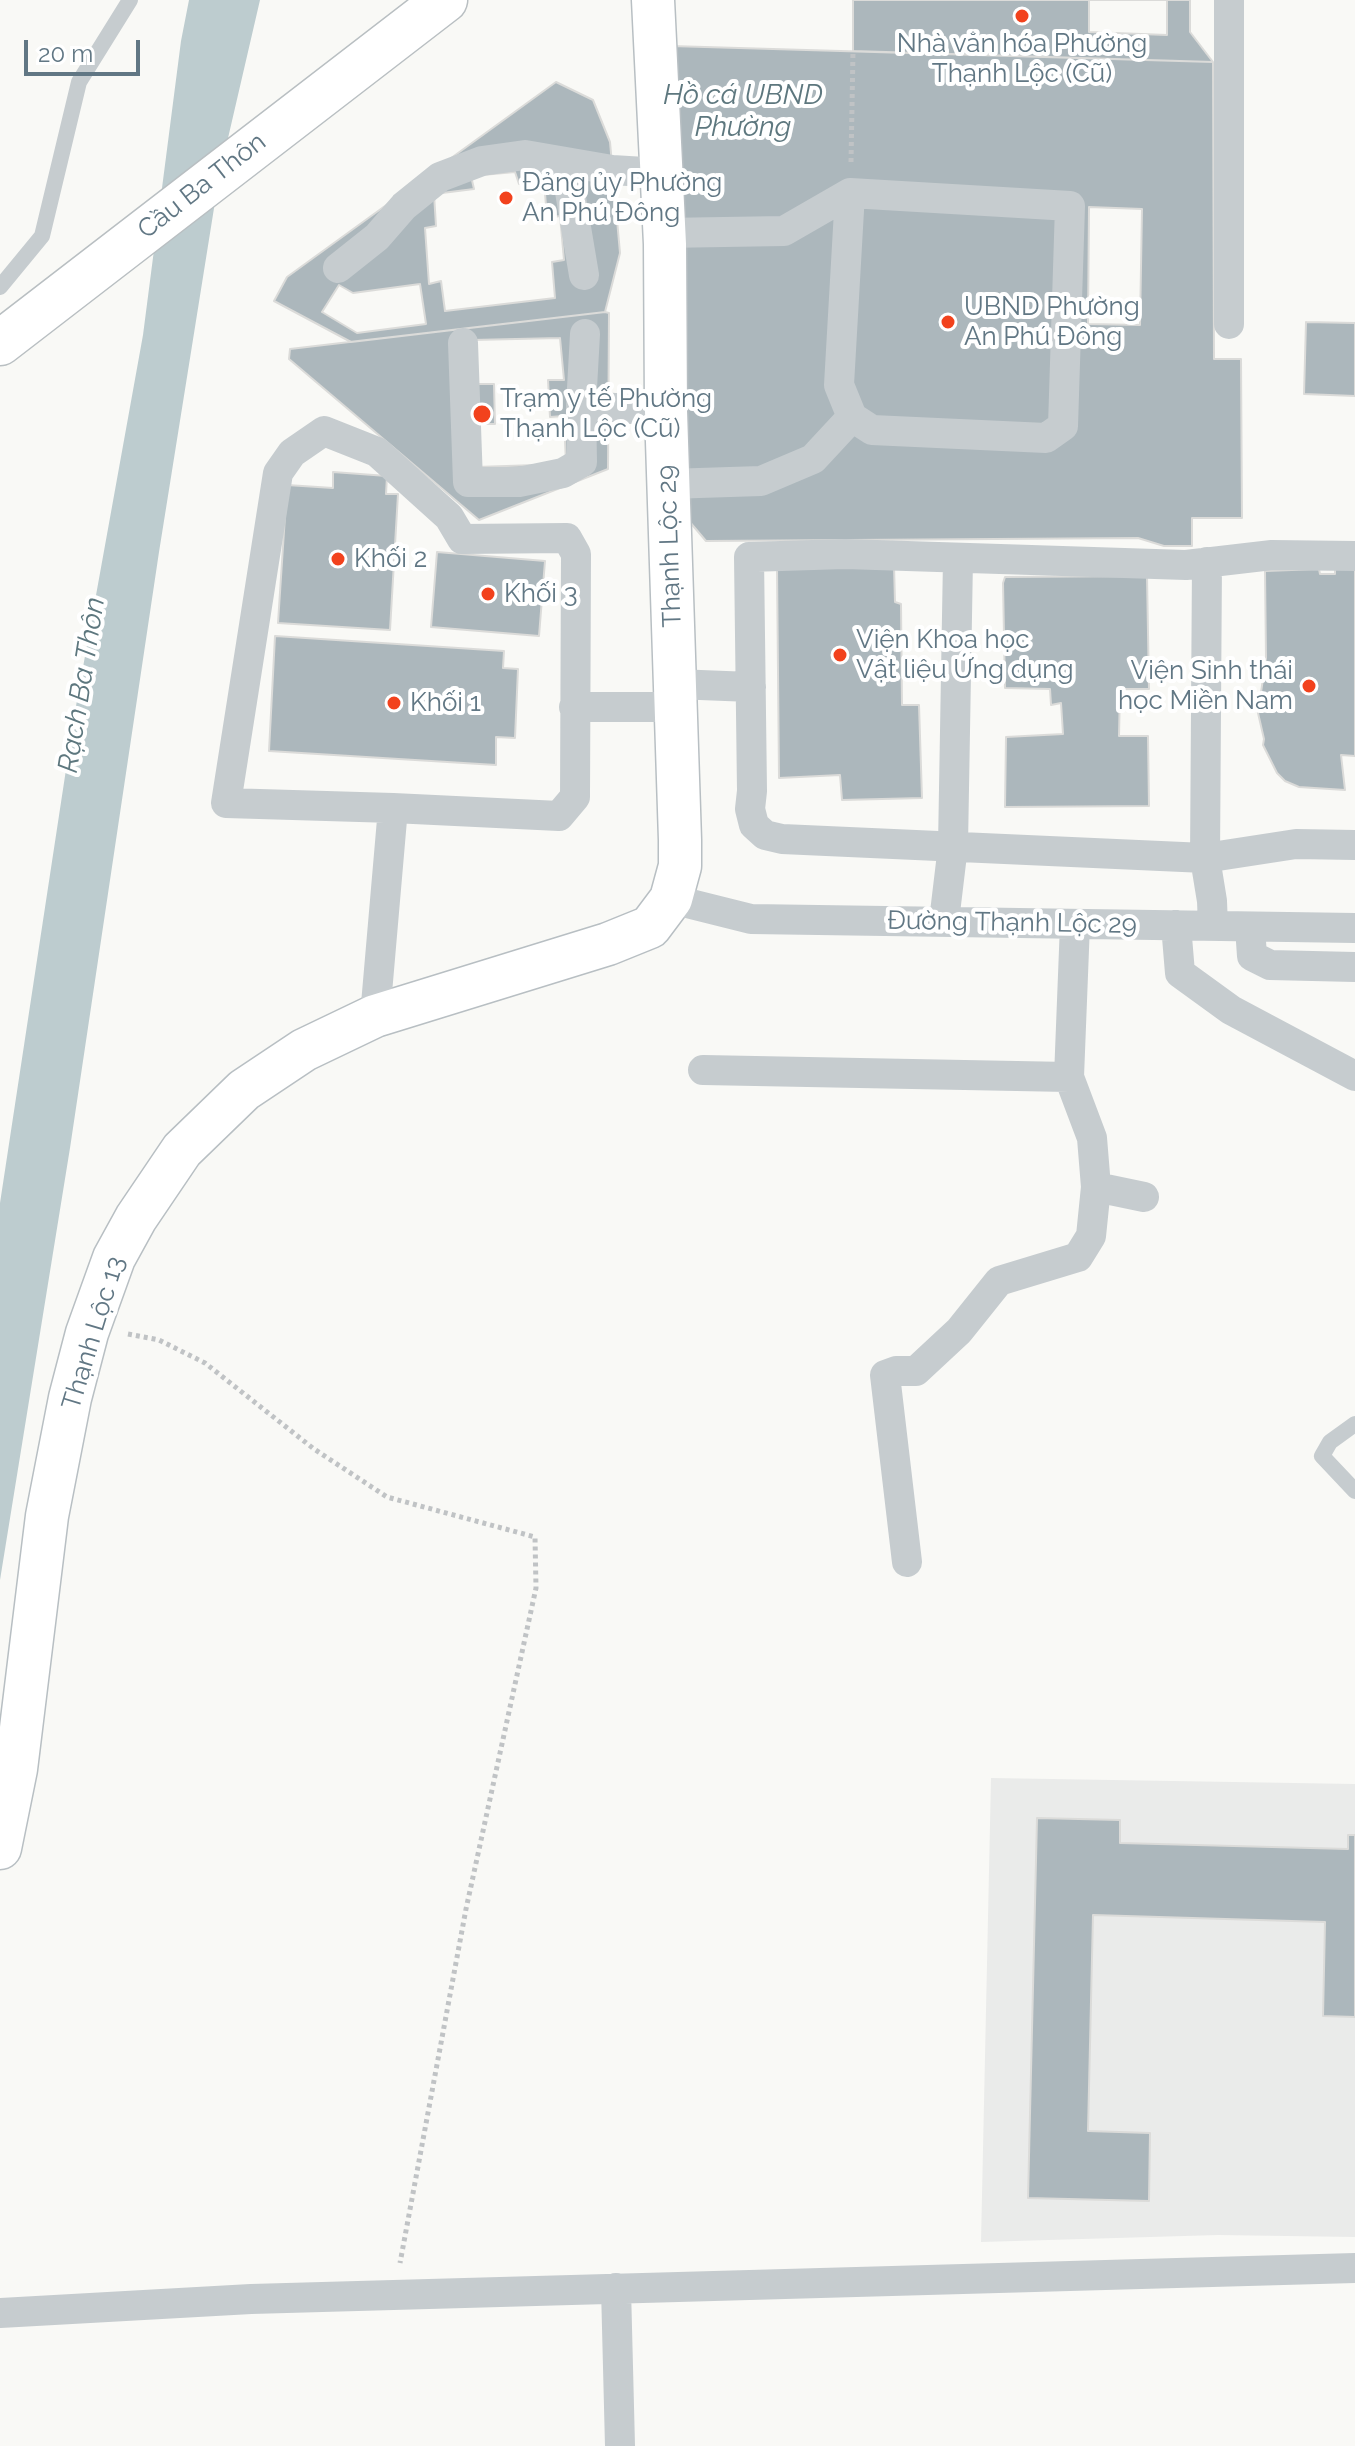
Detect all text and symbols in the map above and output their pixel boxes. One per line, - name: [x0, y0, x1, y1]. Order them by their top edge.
- marker: Nhà văn hóa Phường Thạnh Lộc (Cũ): [1013, 7, 1031, 25]
- scale bar: [28, 24, 144, 74]
- place label: Nhà văn hóa Phường Thạnh Lộc (Cũ): [897, 28, 1147, 90]
- text: 20 m: [38, 39, 93, 68]
- water label: Hồ cá UBND Phường: [663, 79, 823, 145]
- street label: Cầu Ba Thôn: [132, 126, 272, 246]
- place label: Đảng ủy Phường An Phú Đông: [522, 167, 722, 228]
- marker: Đảng ủy Phường An Phú Đông: [497, 189, 515, 207]
- place label: UBND Phường An Phú Đông: [964, 291, 1140, 352]
- marker: UBND Phường An Phú Đông: [939, 313, 957, 331]
- place label: Trạm y tế Phường Thạnh Lộc (Cũ): [500, 383, 712, 444]
- marker: Trạm y tế Phường Thạnh Lộc (Cũ): [471, 403, 493, 425]
- street label: Thạnh Lộc 29: [652, 464, 688, 628]
- place label: Khối 2: [354, 543, 427, 575]
- marker: Khối 2: [329, 550, 347, 568]
- place label: Khối 3: [504, 578, 578, 610]
- marker: Khối 3: [479, 585, 497, 603]
- water label: Rạch Ba Thôn: [52, 595, 112, 775]
- place label: Viện Khoa học Vật liệu Ứng dụng: [856, 624, 1074, 686]
- marker: Viện Khoa học Vật liệu Ứng dụng: [831, 646, 849, 664]
- place label: Viện Sinh thái học Miền Nam: [1118, 655, 1293, 716]
- marker: Viện Sinh thái học Miền Nam: [1300, 677, 1318, 695]
- place label: Khối 1: [410, 687, 481, 719]
- marker: Khối 1: [385, 694, 403, 712]
- street label: Đường Thạnh Lộc 29: [887, 905, 1137, 941]
- street label: Thạnh Lộc 13: [56, 1253, 132, 1413]

